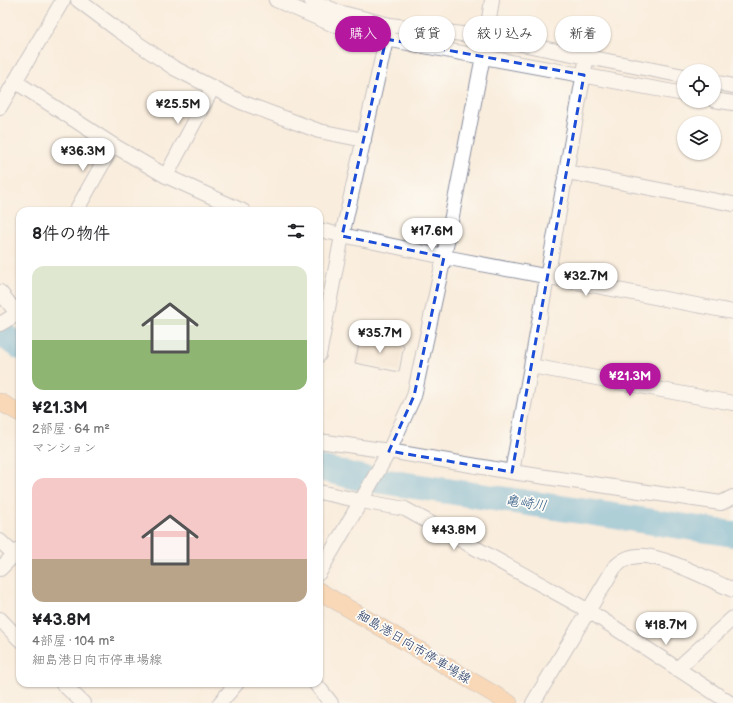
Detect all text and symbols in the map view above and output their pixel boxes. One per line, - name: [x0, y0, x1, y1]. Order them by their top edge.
- chip: 購入: [335, 16, 391, 52]
- chip: 賃貸: [399, 16, 455, 52]
- chip: 絞り込み: [463, 16, 547, 52]
- chip: 新着: [555, 16, 611, 52]
- map controls: [677, 64, 721, 160]
- button: locate: [677, 64, 721, 108]
- pin: ¥25.5M: [145, 91, 211, 125]
- text: ¥25.5M: [156, 96, 200, 112]
- button: layers: [677, 116, 721, 160]
- pin: ¥36.3M: [50, 138, 116, 172]
- text: ¥36.3M: [60, 143, 106, 159]
- pin: ¥17.6M: [399, 218, 465, 252]
- icon: filters: [285, 220, 307, 242]
- text: ¥17.6M: [411, 223, 453, 239]
- text: 8件の物件: [32, 224, 110, 244]
- pin: ¥32.7M: [553, 263, 619, 297]
- text: ¥32.7M: [564, 268, 608, 284]
- icon: home: [134, 292, 206, 364]
- pin: ¥35.7M: [347, 320, 413, 354]
- text: ¥35.7M: [358, 325, 402, 341]
- pin: ¥21.3M: [597, 363, 663, 397]
- text: ¥21.3M: [609, 368, 651, 384]
- text: ¥21.3M: [32, 398, 88, 418]
- text: 2部屋 · 64 m²: [32, 421, 110, 437]
- text: マンション: [32, 440, 96, 456]
- water label: 亀崎川: [504, 492, 548, 514]
- icon: home: [134, 504, 206, 576]
- pin: ¥43.8M: [421, 517, 487, 551]
- text: ¥43.8M: [431, 522, 477, 538]
- street label: 細島港日向市停車場線: [354, 607, 475, 688]
- text: ¥43.8M: [32, 610, 91, 630]
- pin: ¥18.7M: [633, 612, 699, 646]
- text: ¥18.7M: [645, 617, 687, 633]
- text: 4部屋 · 104 m²: [32, 633, 115, 649]
- text: 細島港日向市停車場線: [32, 652, 162, 668]

